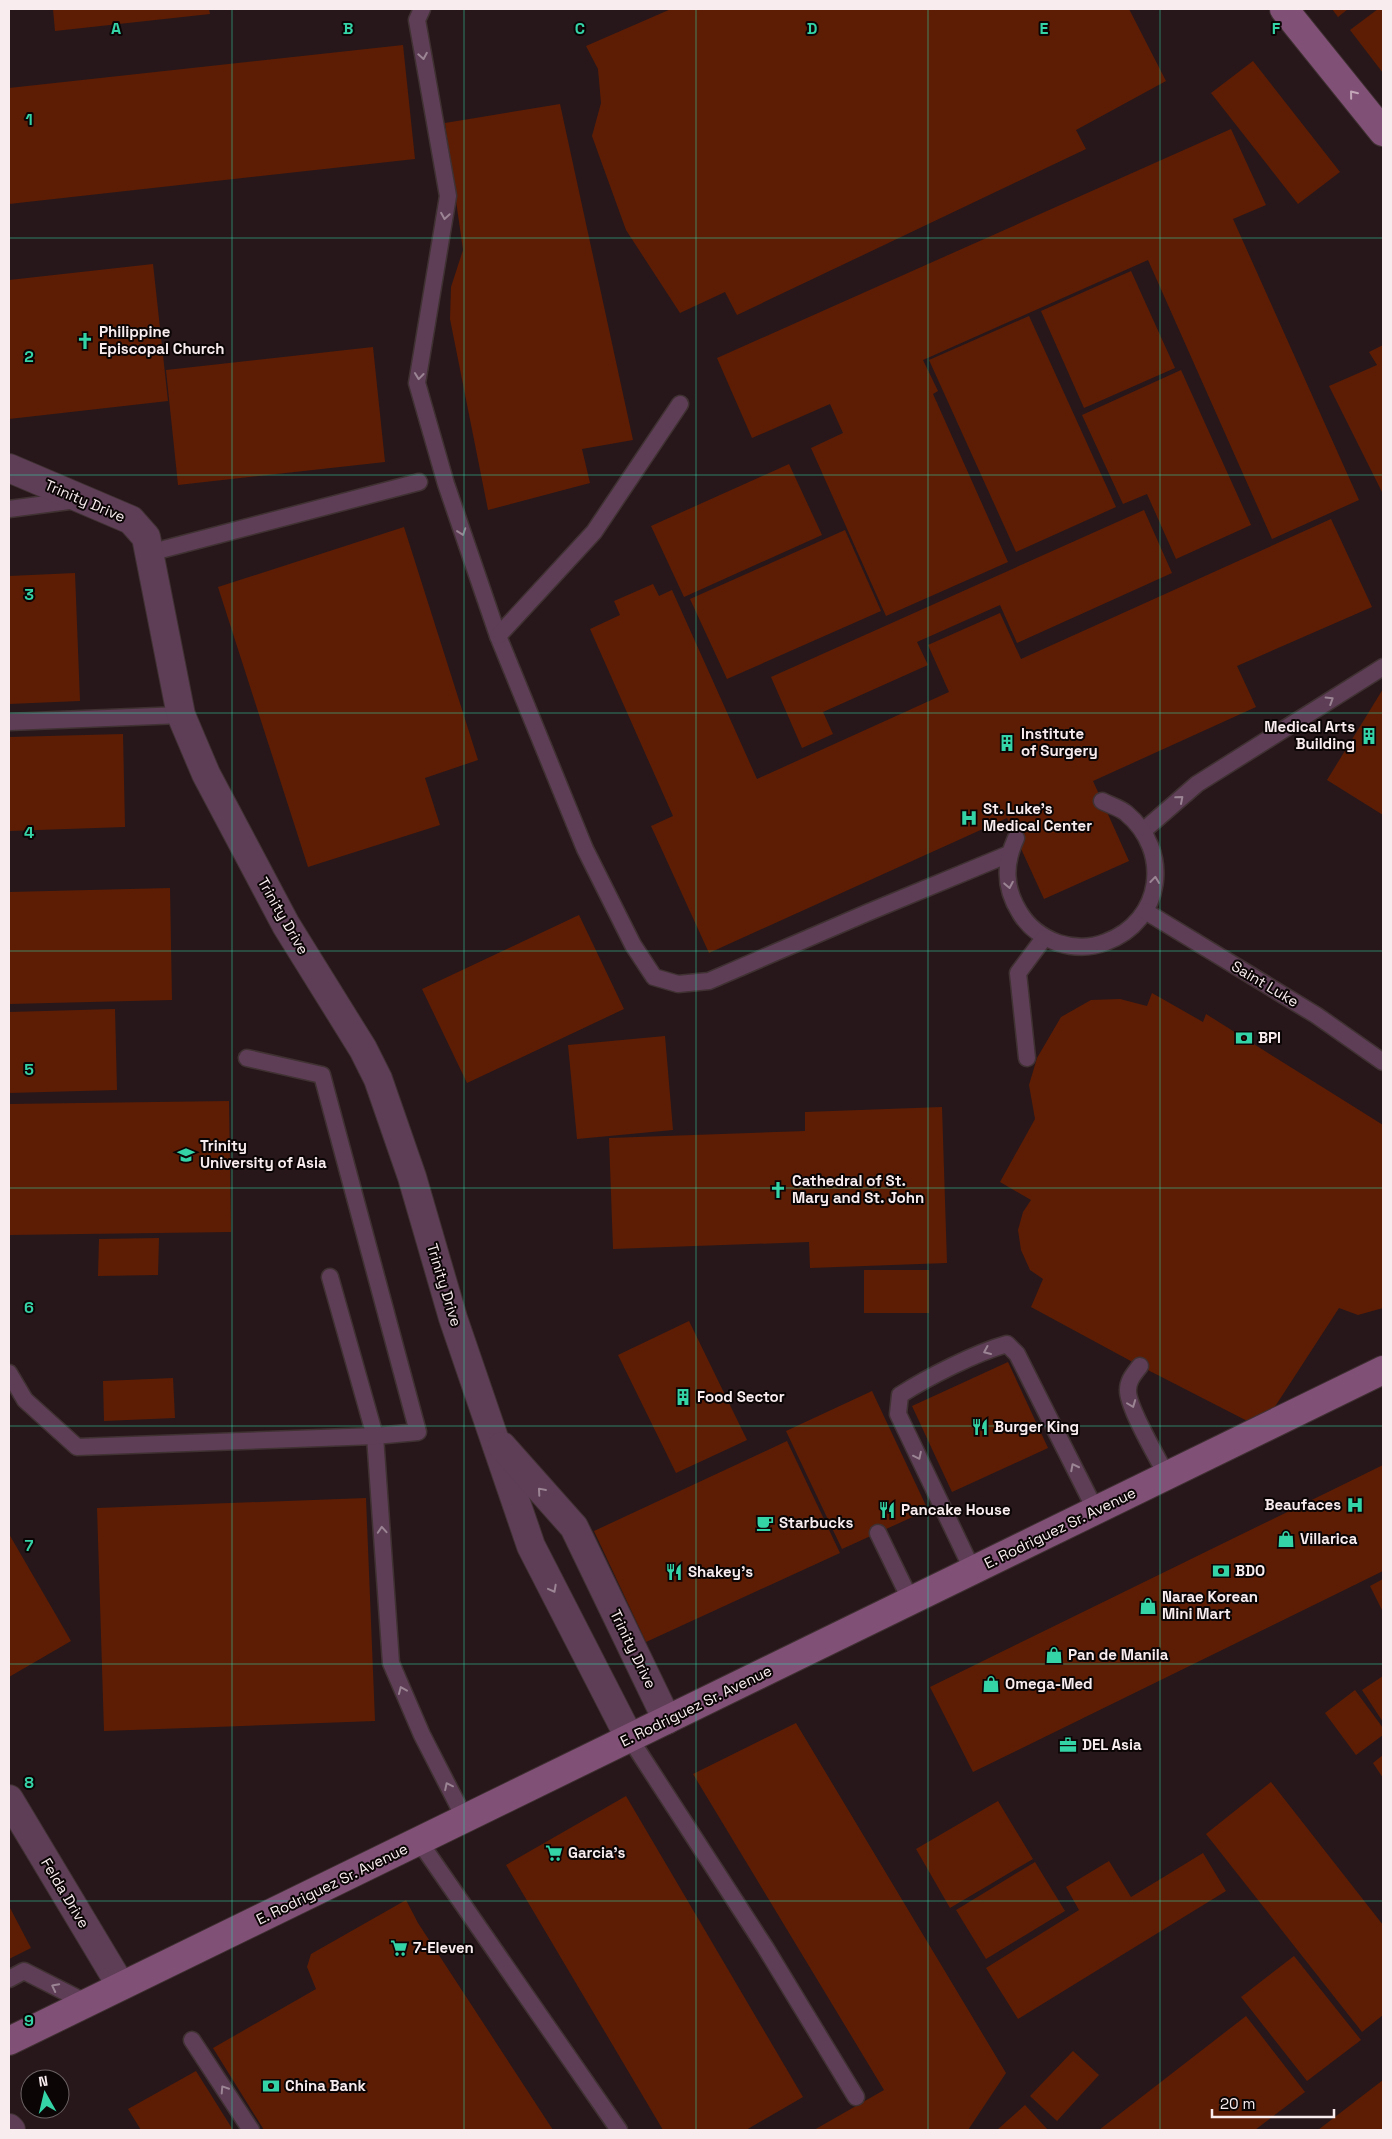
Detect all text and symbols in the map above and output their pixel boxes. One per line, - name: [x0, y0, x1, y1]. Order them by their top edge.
- text: A: [111, 18, 121, 39]
- text: B: [343, 18, 353, 39]
- text: C: [575, 18, 585, 39]
- text: D: [807, 18, 817, 39]
- text: E: [1040, 18, 1049, 39]
- text: F: [1272, 18, 1281, 39]
- one-way arrow: [418, 52, 428, 60]
- one-way arrow: [1349, 91, 1358, 100]
- text: 1: [25, 109, 33, 130]
- one-way arrow: [440, 212, 451, 220]
- place label: Philippine Episcopal Church: [99, 322, 224, 358]
- church icon: Philippine Episcopal Church: [75, 331, 95, 351]
- text: 2: [24, 346, 34, 367]
- one-way arrow: [414, 373, 425, 381]
- street label: Trinity Drive: [42, 475, 128, 526]
- one-way arrow: [456, 527, 466, 536]
- text: 3: [24, 584, 34, 605]
- one-way arrow: [1325, 697, 1334, 707]
- place label: Medical Arts Building: [1264, 717, 1355, 753]
- place label: Institute of Surgery: [1021, 724, 1098, 760]
- building icon: Medical Arts Building: [1359, 726, 1379, 746]
- building icon: Institute of Surgery: [997, 733, 1017, 753]
- one-way arrow: [1174, 796, 1183, 805]
- place label: St. Luke's Medical Center: [983, 799, 1092, 835]
- hospital icon: St. Luke's Medical Center: [959, 808, 979, 828]
- text: 4: [24, 822, 34, 843]
- street label: Trinity Drive: [254, 874, 313, 958]
- one-way arrow: [1149, 875, 1160, 883]
- one-way arrow: [1003, 880, 1013, 889]
- street label: Saint Luke: [1228, 956, 1302, 1011]
- bank icon: BPI: [1234, 1028, 1254, 1048]
- place label: BPI: [1258, 1028, 1281, 1047]
- text: 5: [24, 1059, 34, 1080]
- place label: Trinity University of Asia: [200, 1136, 327, 1172]
- school or university icon: Trinity University of Asia: [176, 1145, 196, 1165]
- place label: Cathedral of St. Mary and St. John: [792, 1171, 924, 1207]
- church icon: Cathedral of St. Mary and St. John: [768, 1180, 788, 1200]
- street label: Trinity Drive: [423, 1241, 466, 1329]
- text: 6: [24, 1297, 34, 1318]
- one-way arrow: [983, 1345, 992, 1356]
- building icon: Food Sector: [673, 1387, 693, 1407]
- place label: Food Sector: [697, 1387, 785, 1406]
- one-way arrow: [1126, 1399, 1136, 1408]
- restaurant icon: Burger King: [970, 1417, 990, 1437]
- place label: Burger King: [994, 1417, 1079, 1436]
- one-way arrow: [912, 1450, 922, 1459]
- one-way arrow: [1070, 1464, 1080, 1473]
- street label: E. Rodriguez Sr. Avenue: [981, 1483, 1139, 1573]
- one-way arrow: [538, 1487, 547, 1496]
- place label: Beaufaces: [1264, 1495, 1341, 1514]
- hospital icon: Beaufaces: [1345, 1495, 1365, 1515]
- restaurant icon: Pancake House: [877, 1500, 897, 1520]
- place label: Pancake House: [901, 1500, 1011, 1519]
- cafe icon: Starbucks: [755, 1513, 775, 1533]
- place label: Starbucks: [779, 1513, 853, 1532]
- one-way arrow: [376, 1526, 387, 1534]
- shop icon: Villarica: [1276, 1529, 1296, 1549]
- place label: Villarica: [1300, 1529, 1358, 1548]
- text: 7: [25, 1535, 34, 1556]
- bank icon: BDO: [1211, 1561, 1231, 1581]
- place label: BDO: [1235, 1561, 1265, 1580]
- restaurant icon: Shakey's: [664, 1562, 684, 1582]
- place label: Shakey's: [688, 1562, 753, 1581]
- one-way arrow: [547, 1584, 557, 1593]
- place label: Narae Korean Mini Mart: [1162, 1587, 1258, 1623]
- shop icon: Narae Korean Mini Mart: [1138, 1596, 1158, 1616]
- street label: Trinity Drive: [606, 1606, 661, 1692]
- shop icon: Pan de Manila: [1044, 1645, 1064, 1665]
- place label: Pan de Manila: [1068, 1645, 1169, 1664]
- street label: E. Rodriguez Sr. Avenue: [617, 1661, 775, 1751]
- shop icon: Omega-Med: [981, 1674, 1001, 1694]
- place label: Omega-Med: [1005, 1674, 1093, 1693]
- one-way arrow: [398, 1686, 409, 1695]
- office icon: DEL Asia: [1058, 1735, 1078, 1755]
- place label: DEL Asia: [1082, 1735, 1142, 1754]
- text: 8: [24, 1772, 34, 1793]
- one-way arrow: [444, 1782, 454, 1791]
- street label: E. Rodriguez Sr. Avenue: [253, 1839, 411, 1929]
- supermarket icon: Garcia's: [544, 1843, 564, 1863]
- place label: Garcia's: [568, 1843, 626, 1862]
- street label: Felda Drive: [37, 1854, 94, 1931]
- supermarket icon: 7-Eleven: [389, 1938, 409, 1958]
- place label: 7-Eleven: [413, 1938, 474, 1957]
- one-way arrow: [52, 1983, 61, 1993]
- text: 9: [24, 2010, 34, 2031]
- north arrow: [20, 2069, 70, 2119]
- text: N: [37, 2072, 49, 2091]
- bank icon: China Bank: [261, 2076, 281, 2096]
- place label: China Bank: [285, 2076, 366, 2095]
- one-way arrow: [221, 2086, 231, 2095]
- scale bar: [1212, 2086, 1334, 2118]
- text: 20 m: [1220, 2094, 1255, 2113]

